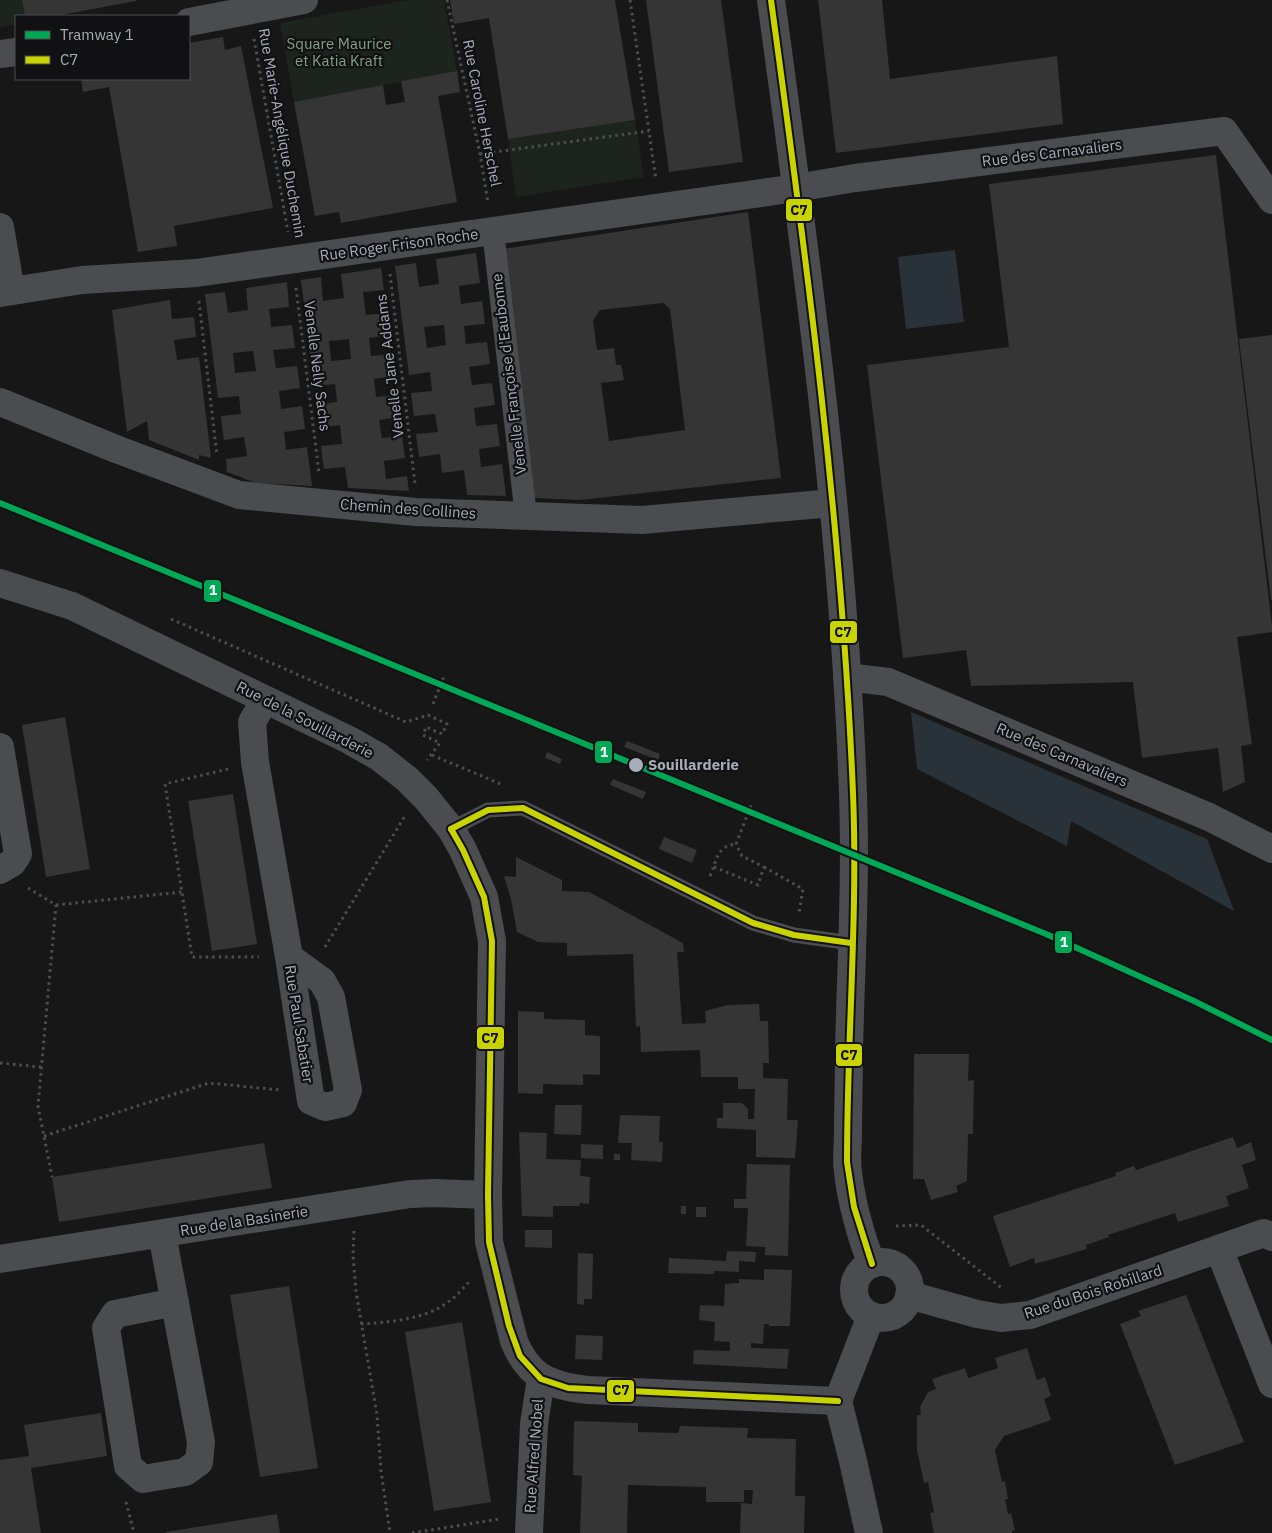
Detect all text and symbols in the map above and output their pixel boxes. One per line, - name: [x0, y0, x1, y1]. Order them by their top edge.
- legend: [15, 15, 190, 80]
- text: Tramway 1: [60, 25, 134, 44]
- street label: Rue Marie-Angélique Duchemin: [255, 27, 310, 239]
- park label: Square Maurice et Katia Kraft: [287, 34, 391, 70]
- street label: Rue Caroline Herschel: [459, 38, 506, 188]
- text: C7: [60, 50, 78, 69]
- street label: Rue des Carnavaliers: [981, 134, 1123, 171]
- line badge: C7: [785, 198, 813, 222]
- text: C7: [790, 201, 808, 219]
- street label: Rue Roger Frison Roche: [318, 224, 479, 265]
- street label: Venelle Françoise d'Eaubonne: [487, 273, 530, 476]
- street label: Venelle Jane Addams: [371, 293, 408, 439]
- street label: Venelle Nelly Sachs: [300, 300, 335, 432]
- street label: Chemin des Collines: [339, 494, 477, 523]
- line badge: 1: [203, 579, 222, 603]
- text: 1: [209, 581, 218, 599]
- line badge: C7: [829, 620, 858, 644]
- text: C7: [834, 623, 852, 641]
- street label: Rue de la Souillarderie: [233, 677, 377, 762]
- street label: Rue des Carnavaliers: [994, 718, 1131, 791]
- line badge: 1: [594, 740, 613, 764]
- text: 1: [600, 743, 609, 761]
- place label: Souillarderie: [648, 755, 739, 774]
- marker: Souillarderie: [627, 756, 645, 774]
- line badge: 1: [1054, 930, 1073, 954]
- text: 1: [1060, 933, 1069, 951]
- street label: Rue Paul Sabatier: [281, 964, 318, 1085]
- line badge: C7: [476, 1026, 505, 1050]
- text: C7: [481, 1029, 499, 1047]
- line badge: C7: [835, 1043, 863, 1067]
- text: C7: [840, 1046, 858, 1064]
- street label: Rue de la Basinerie: [179, 1201, 309, 1240]
- street label: Rue du Bois Robillard: [1021, 1260, 1164, 1323]
- line badge: C7: [606, 1379, 635, 1403]
- text: C7: [612, 1381, 630, 1399]
- street label: Rue Alfred Nobel: [520, 1398, 547, 1514]

